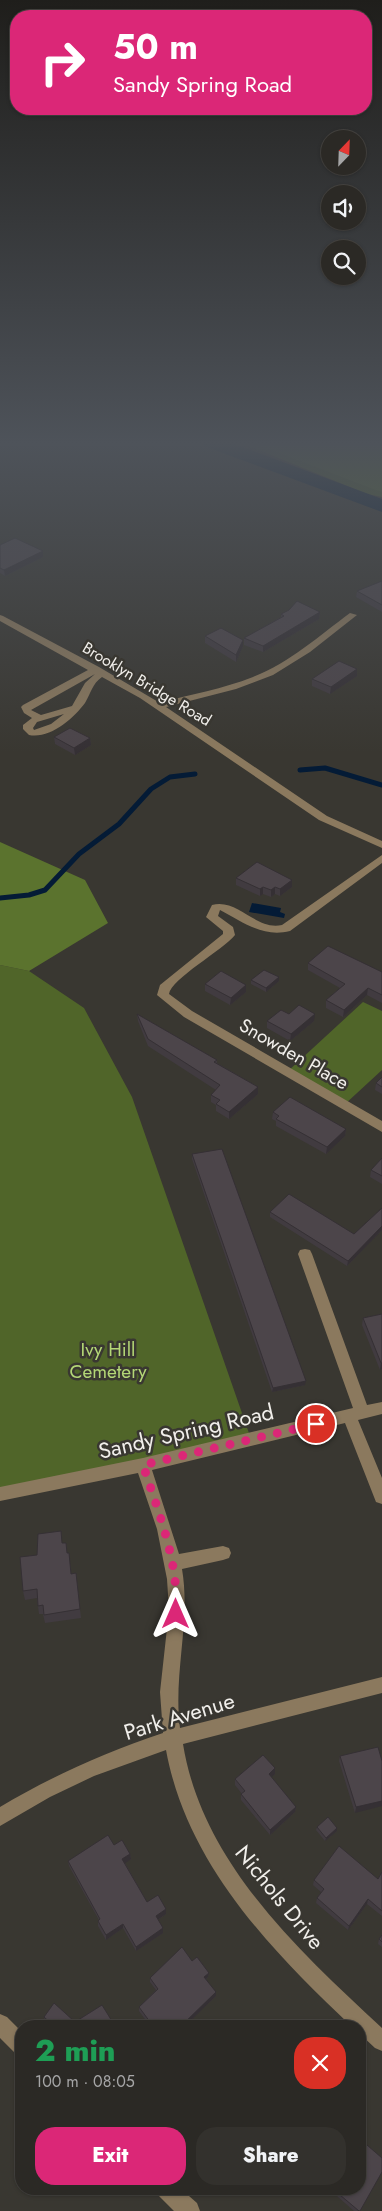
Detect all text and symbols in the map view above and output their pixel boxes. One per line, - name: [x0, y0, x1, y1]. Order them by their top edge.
- text: 50 m: [113, 22, 198, 72]
- icon: right: [30, 30, 95, 95]
- text: Sandy Spring Road: [113, 68, 292, 100]
- north arrow: [321, 130, 366, 175]
- map controls: [321, 130, 366, 285]
- button: sound: [321, 185, 366, 230]
- button: search: [321, 240, 366, 285]
- street label: Brooklyn Bridge Road: [78, 636, 216, 732]
- street label: Snowden Place: [234, 1012, 354, 1096]
- park label: Ivy Hill Cemetery: [69, 1336, 147, 1385]
- street label: Sandy Spring Road: [95, 1395, 277, 1467]
- pin: [295, 1403, 337, 1445]
- icon: arrive: [302, 1410, 330, 1438]
- position arrow: [149, 1587, 201, 1639]
- street label: Park Avenue: [120, 1684, 238, 1748]
- street label: Nichols Drive: [228, 1838, 332, 1956]
- text: 2 min: [35, 2029, 116, 2072]
- button: close: [294, 2037, 346, 2089]
- text: 100 m · 08:05: [35, 2070, 135, 2093]
- button: Exit: [35, 2127, 186, 2185]
- button: Share: [196, 2127, 346, 2185]

